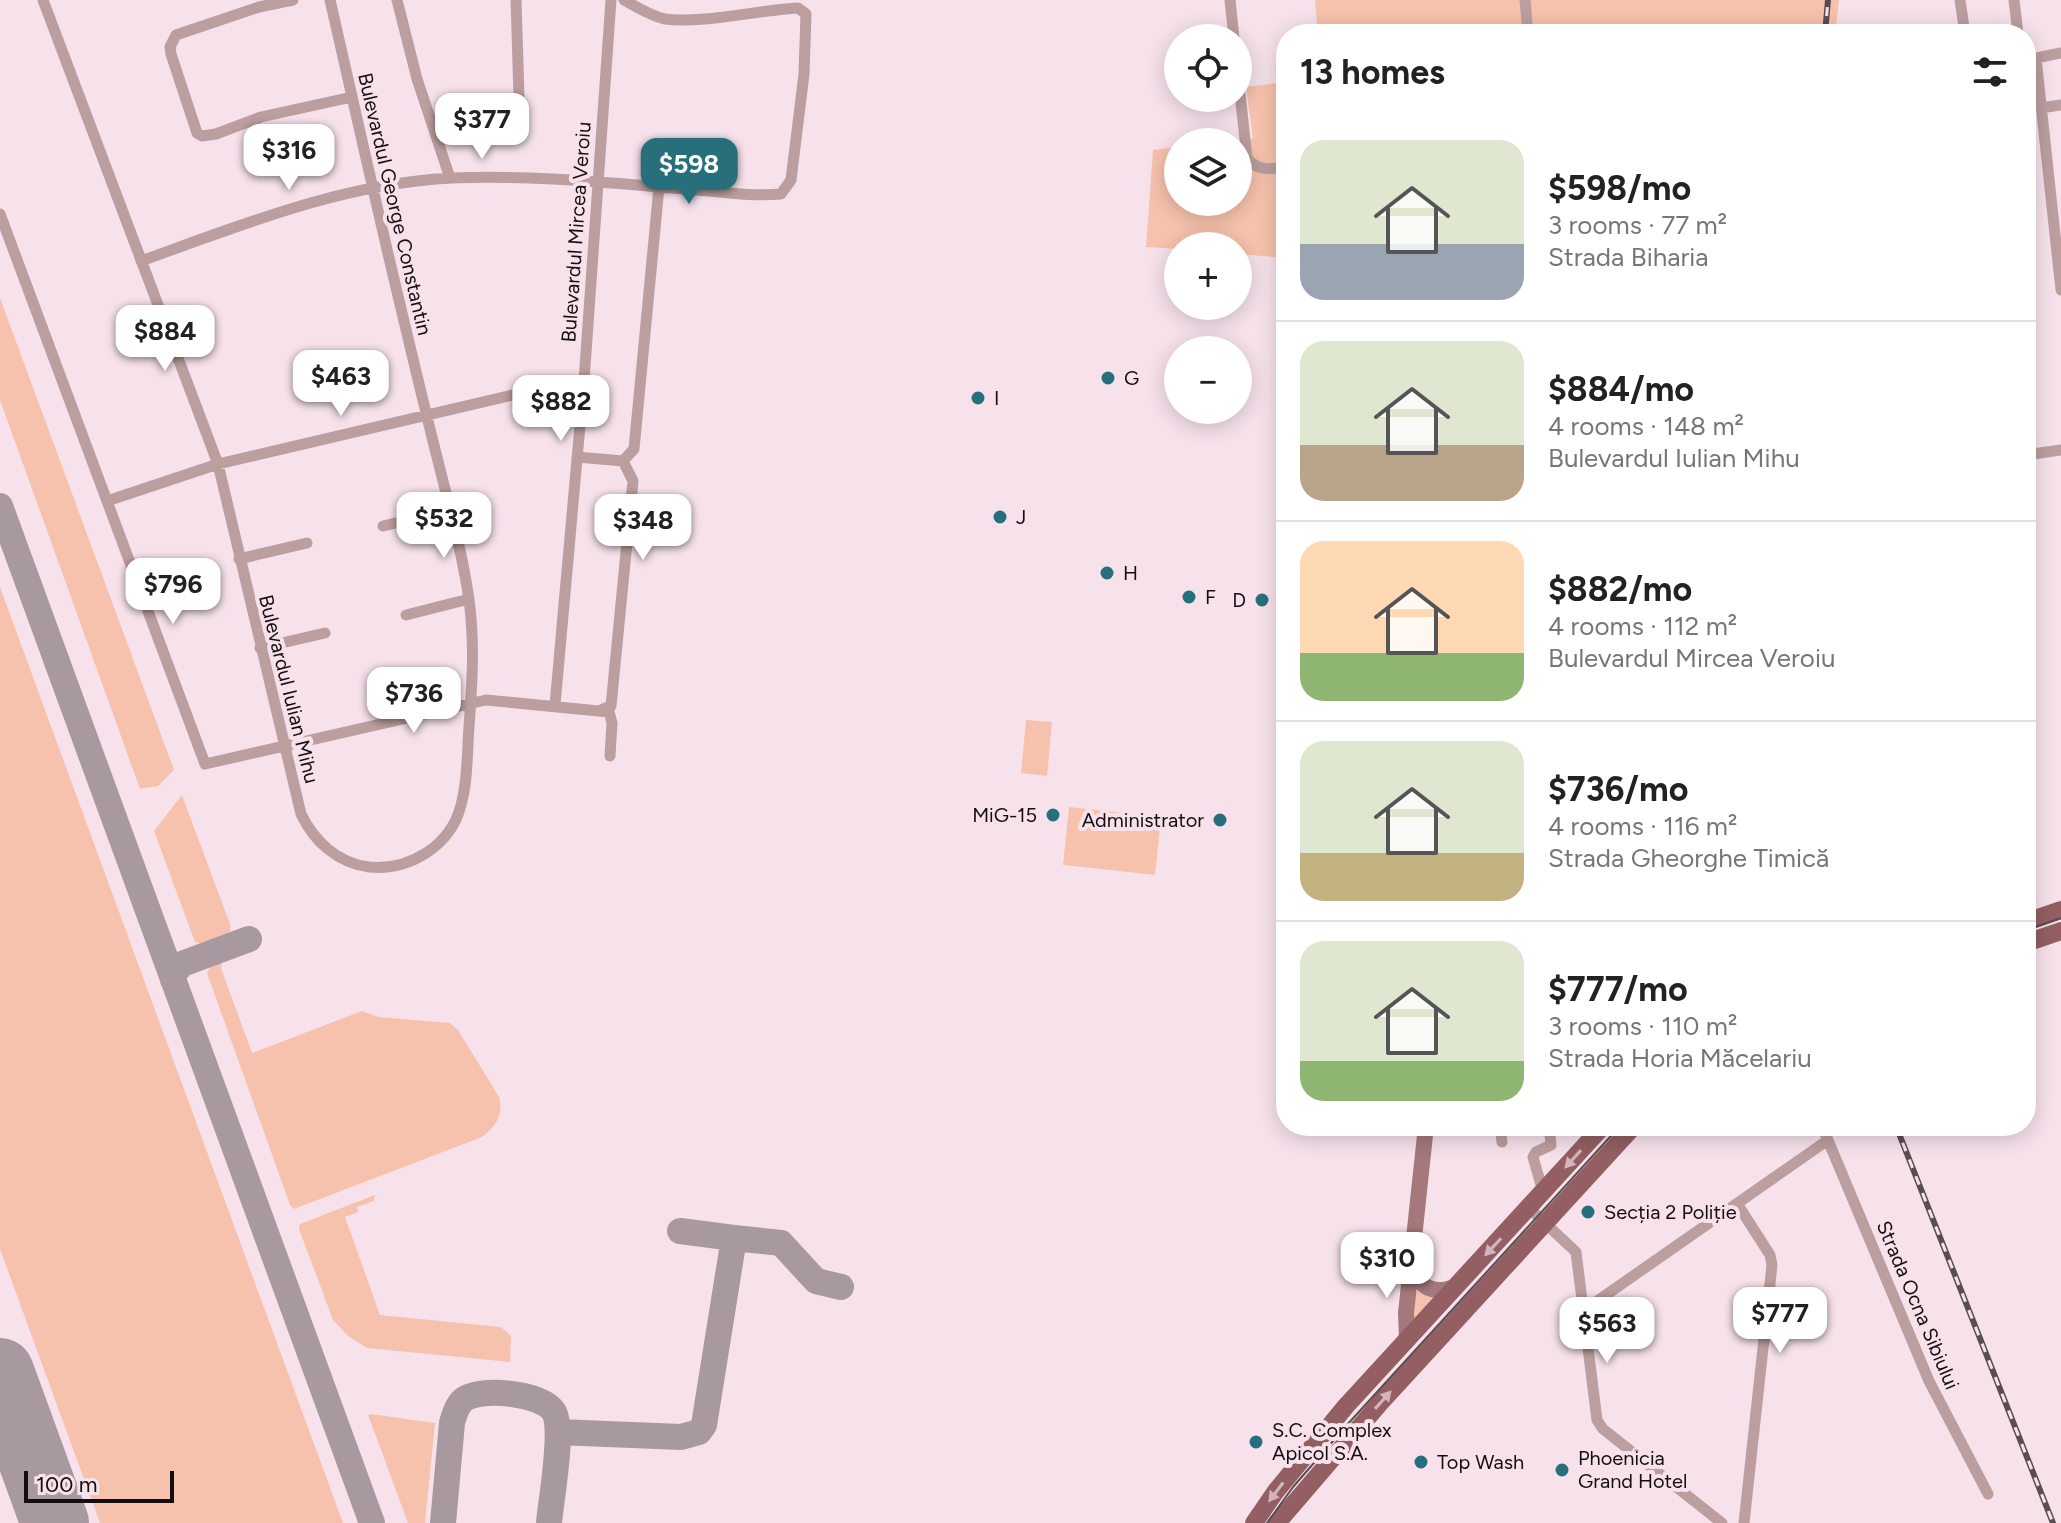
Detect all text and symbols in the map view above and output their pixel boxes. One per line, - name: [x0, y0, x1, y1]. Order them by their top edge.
- map controls: [1164, 24, 1252, 424]
- button: locate: [1164, 24, 1252, 112]
- icon: filters: [1968, 50, 2012, 94]
- text: 13 homes: [1300, 52, 1445, 93]
- street label: Bulevardul George Constantin: [353, 70, 437, 338]
- pin: $377: [435, 93, 529, 161]
- text: $377: [453, 103, 511, 135]
- street label: Bulevardul Mircea Veroiu: [556, 121, 596, 343]
- pin: $316: [242, 124, 336, 192]
- button: layers: [1164, 128, 1252, 216]
- text: $316: [262, 134, 316, 166]
- pin: $598: [642, 138, 736, 206]
- text: $598: [659, 148, 719, 180]
- text: $598/mo: [1548, 168, 1691, 209]
- icon: home: [1364, 172, 1460, 268]
- text: 3 rooms · 77 m²: [1548, 209, 1727, 241]
- button: +: [1164, 232, 1252, 320]
- text: Strada Biharia: [1548, 241, 1709, 273]
- pin: $884: [118, 305, 212, 373]
- text: $884: [134, 315, 196, 347]
- button: −: [1164, 336, 1252, 424]
- pin: $463: [294, 350, 388, 418]
- text: $463: [311, 360, 371, 392]
- place label: G: [1124, 366, 1139, 390]
- marker: G: [1099, 369, 1117, 387]
- text: $884/mo: [1548, 369, 1694, 410]
- icon: home: [1364, 373, 1460, 469]
- pin: $882: [514, 375, 608, 443]
- text: $882: [530, 385, 592, 417]
- place label: I: [994, 386, 999, 410]
- marker: I: [969, 389, 987, 407]
- text: 4 rooms · 148 m²: [1548, 410, 1744, 442]
- text: Bulevardul Iulian Mihu: [1548, 442, 1800, 474]
- pin: $532: [397, 492, 491, 560]
- pin: $348: [596, 494, 690, 562]
- text: $532: [414, 502, 474, 534]
- text: $348: [612, 504, 674, 536]
- place label: J: [1016, 505, 1026, 529]
- marker: J: [991, 508, 1009, 526]
- pin: $796: [126, 558, 220, 626]
- place label: H: [1123, 561, 1138, 585]
- marker: H: [1098, 564, 1116, 582]
- text: $796: [143, 568, 203, 600]
- text: $882/mo: [1548, 569, 1692, 610]
- icon: home: [1364, 573, 1460, 669]
- place label: F: [1205, 585, 1216, 609]
- marker: F: [1180, 588, 1198, 606]
- place label: D: [1232, 588, 1246, 612]
- marker: D: [1253, 591, 1271, 609]
- street label: Bulevardul Iulian Mihu: [254, 592, 324, 786]
- text: 4 rooms · 112 m²: [1548, 610, 1737, 642]
- text: Bulevardul Mircea Veroiu: [1548, 642, 1835, 674]
- pin: $736: [367, 667, 461, 735]
- text: $736: [385, 677, 443, 709]
- text: $736/mo: [1548, 769, 1688, 810]
- icon: home: [1364, 773, 1460, 869]
- place label: MiG-15: [972, 803, 1037, 827]
- marker: MiG-15: [1044, 806, 1062, 824]
- place label: Administrator: [1082, 808, 1204, 832]
- text: 4 rooms · 116 m²: [1548, 810, 1737, 842]
- marker: Administrator: [1211, 811, 1229, 829]
- text: Strada Gheorghe Timică: [1548, 842, 1829, 874]
- text: $777/mo: [1548, 969, 1688, 1010]
- icon: home: [1364, 973, 1460, 1069]
- text: 3 rooms · 110 m²: [1548, 1010, 1737, 1042]
- text: Strada Horia Măcelariu: [1548, 1042, 1812, 1074]
- one-way arrow: [1564, 1149, 1582, 1169]
- place label: Secția 2 Poliție: [1604, 1200, 1737, 1224]
- marker: Secția 2 Poliție: [1579, 1203, 1597, 1221]
- street label: Strada Ocna Sibiului: [1872, 1217, 1964, 1393]
- pin: $310: [1340, 1232, 1434, 1300]
- one-way arrow: [1484, 1237, 1502, 1256]
- text: $310: [1359, 1242, 1415, 1274]
- pin: $777: [1733, 1287, 1827, 1355]
- pin: $563: [1560, 1297, 1654, 1365]
- text: $777: [1751, 1297, 1809, 1329]
- text: $563: [1577, 1307, 1637, 1339]
- one-way arrow: [1373, 1391, 1391, 1410]
- place label: S.C. Complex Apicol S.A.: [1272, 1418, 1392, 1465]
- marker: S.C. Complex Apicol S.A.: [1247, 1433, 1265, 1451]
- place label: Phoenicia Grand Hotel: [1578, 1446, 1687, 1493]
- place label: Top Wash: [1437, 1450, 1524, 1474]
- marker: Top Wash: [1412, 1453, 1430, 1471]
- marker: Phoenicia Grand Hotel: [1553, 1461, 1571, 1479]
- scale bar: [24, 1467, 174, 1503]
- text: 100 m: [36, 1471, 97, 1498]
- one-way arrow: [1268, 1482, 1284, 1502]

